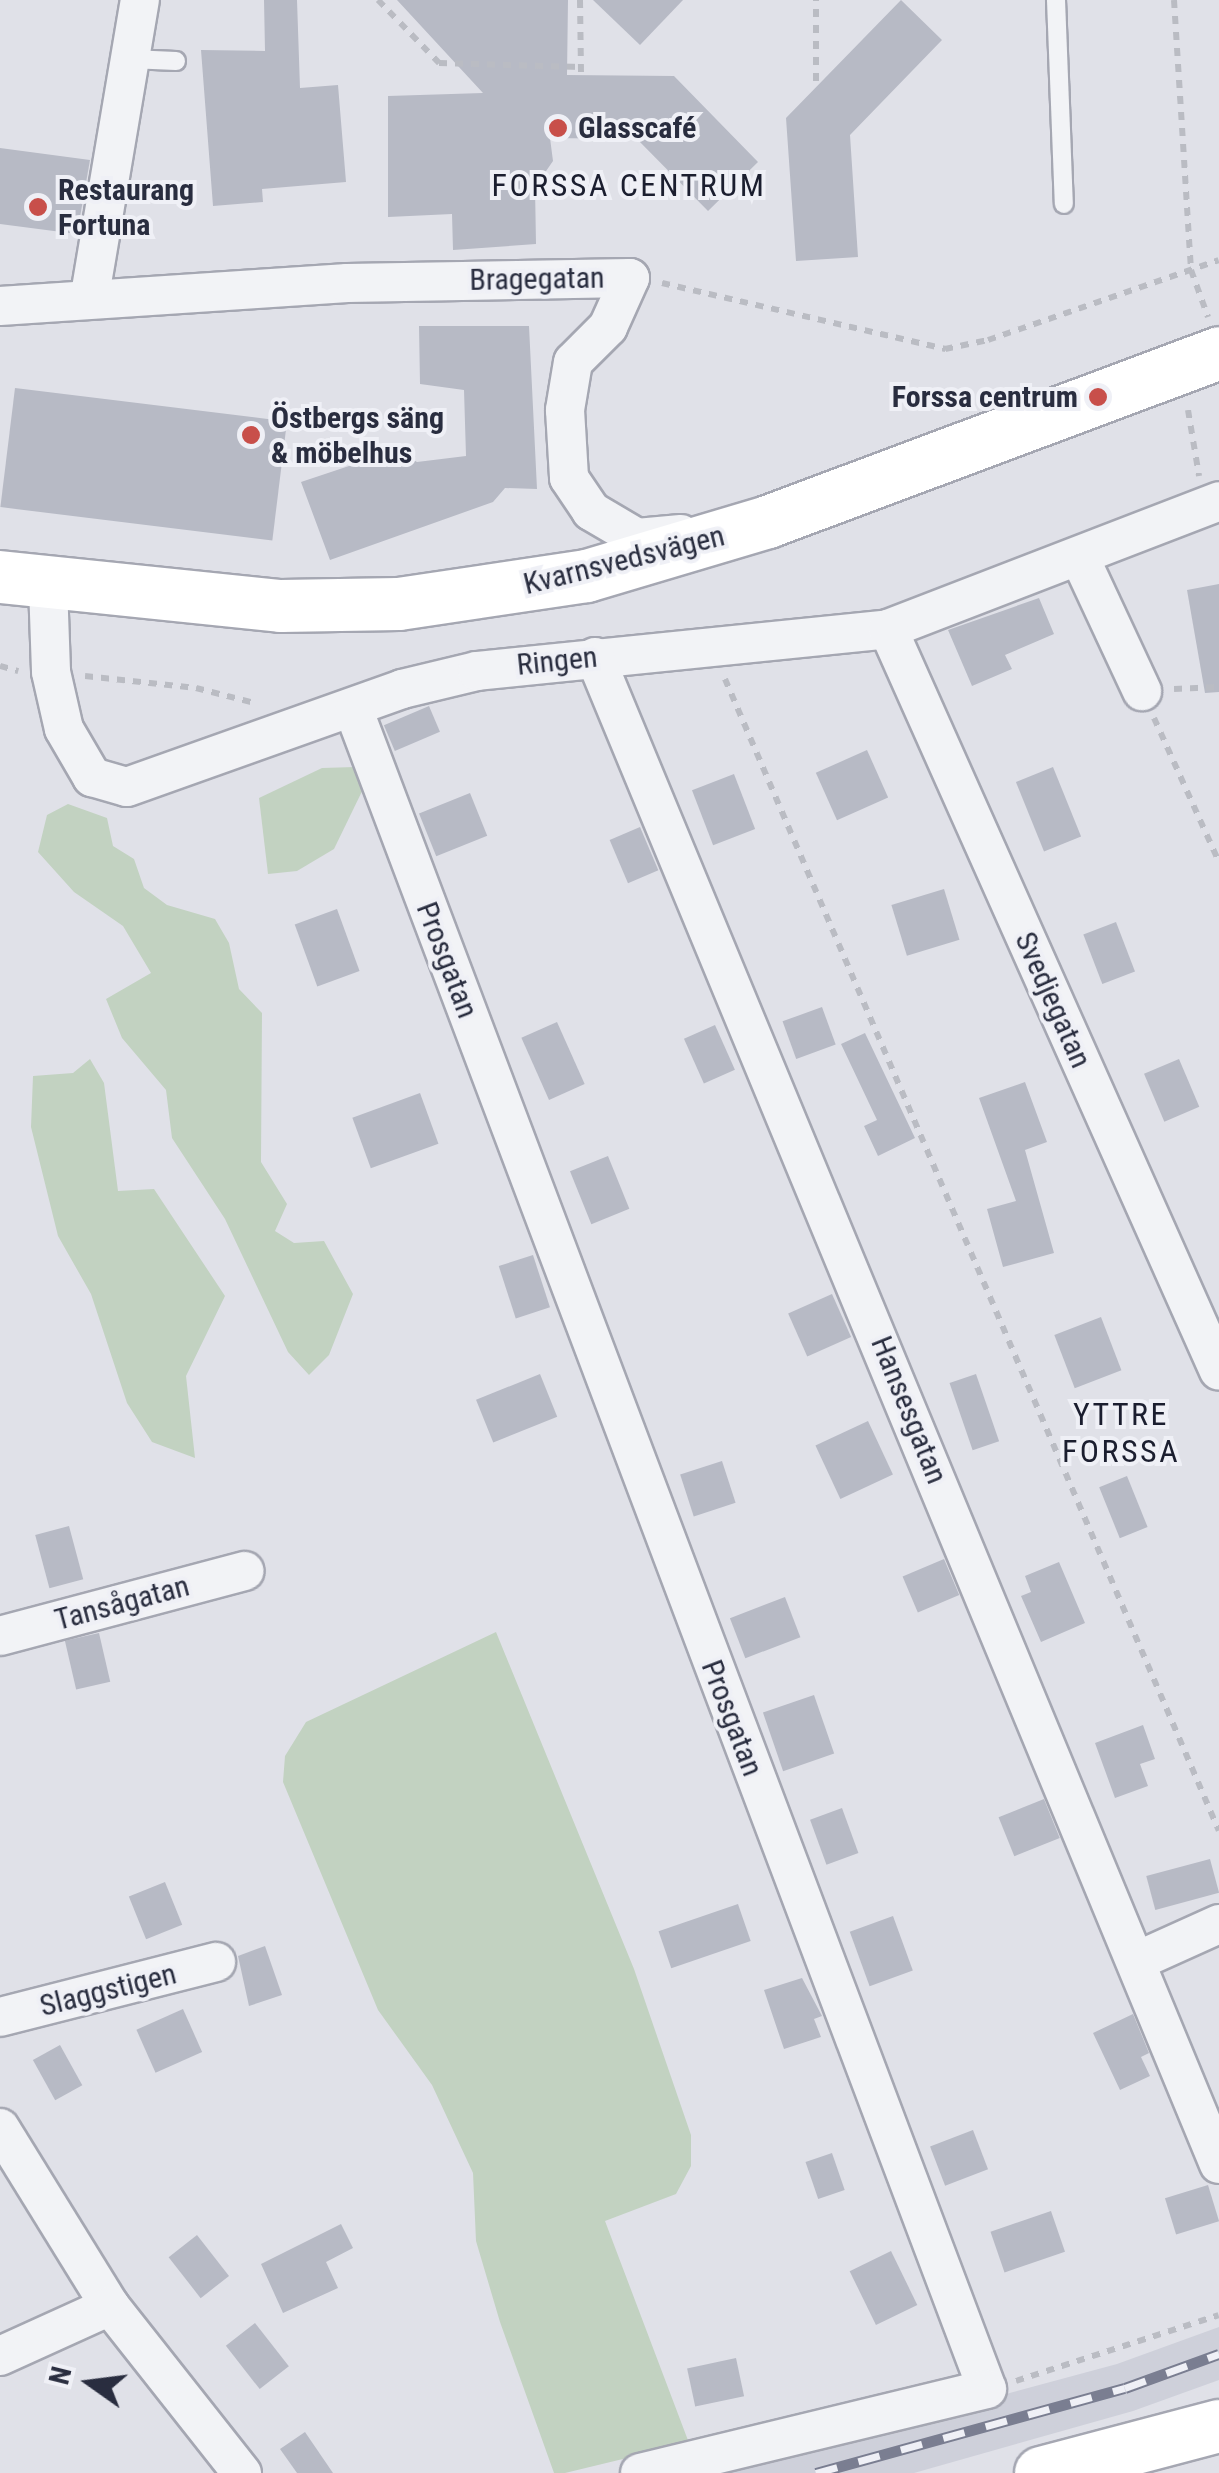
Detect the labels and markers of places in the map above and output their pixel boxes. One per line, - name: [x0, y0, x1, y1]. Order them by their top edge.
- place label: Glasscafé: [578, 110, 696, 146]
- marker: Glasscafé: [547, 117, 569, 139]
- place label: Restaurang Fortuna: [58, 172, 194, 242]
- marker: Restaurang Fortuna: [27, 196, 49, 218]
- place label: Forssa centrum: [892, 379, 1078, 415]
- marker: Forssa centrum: [1087, 386, 1109, 408]
- place label: Östbergs säng & möbelhus: [271, 400, 444, 470]
- marker: Östbergs säng & möbelhus: [240, 424, 262, 446]

